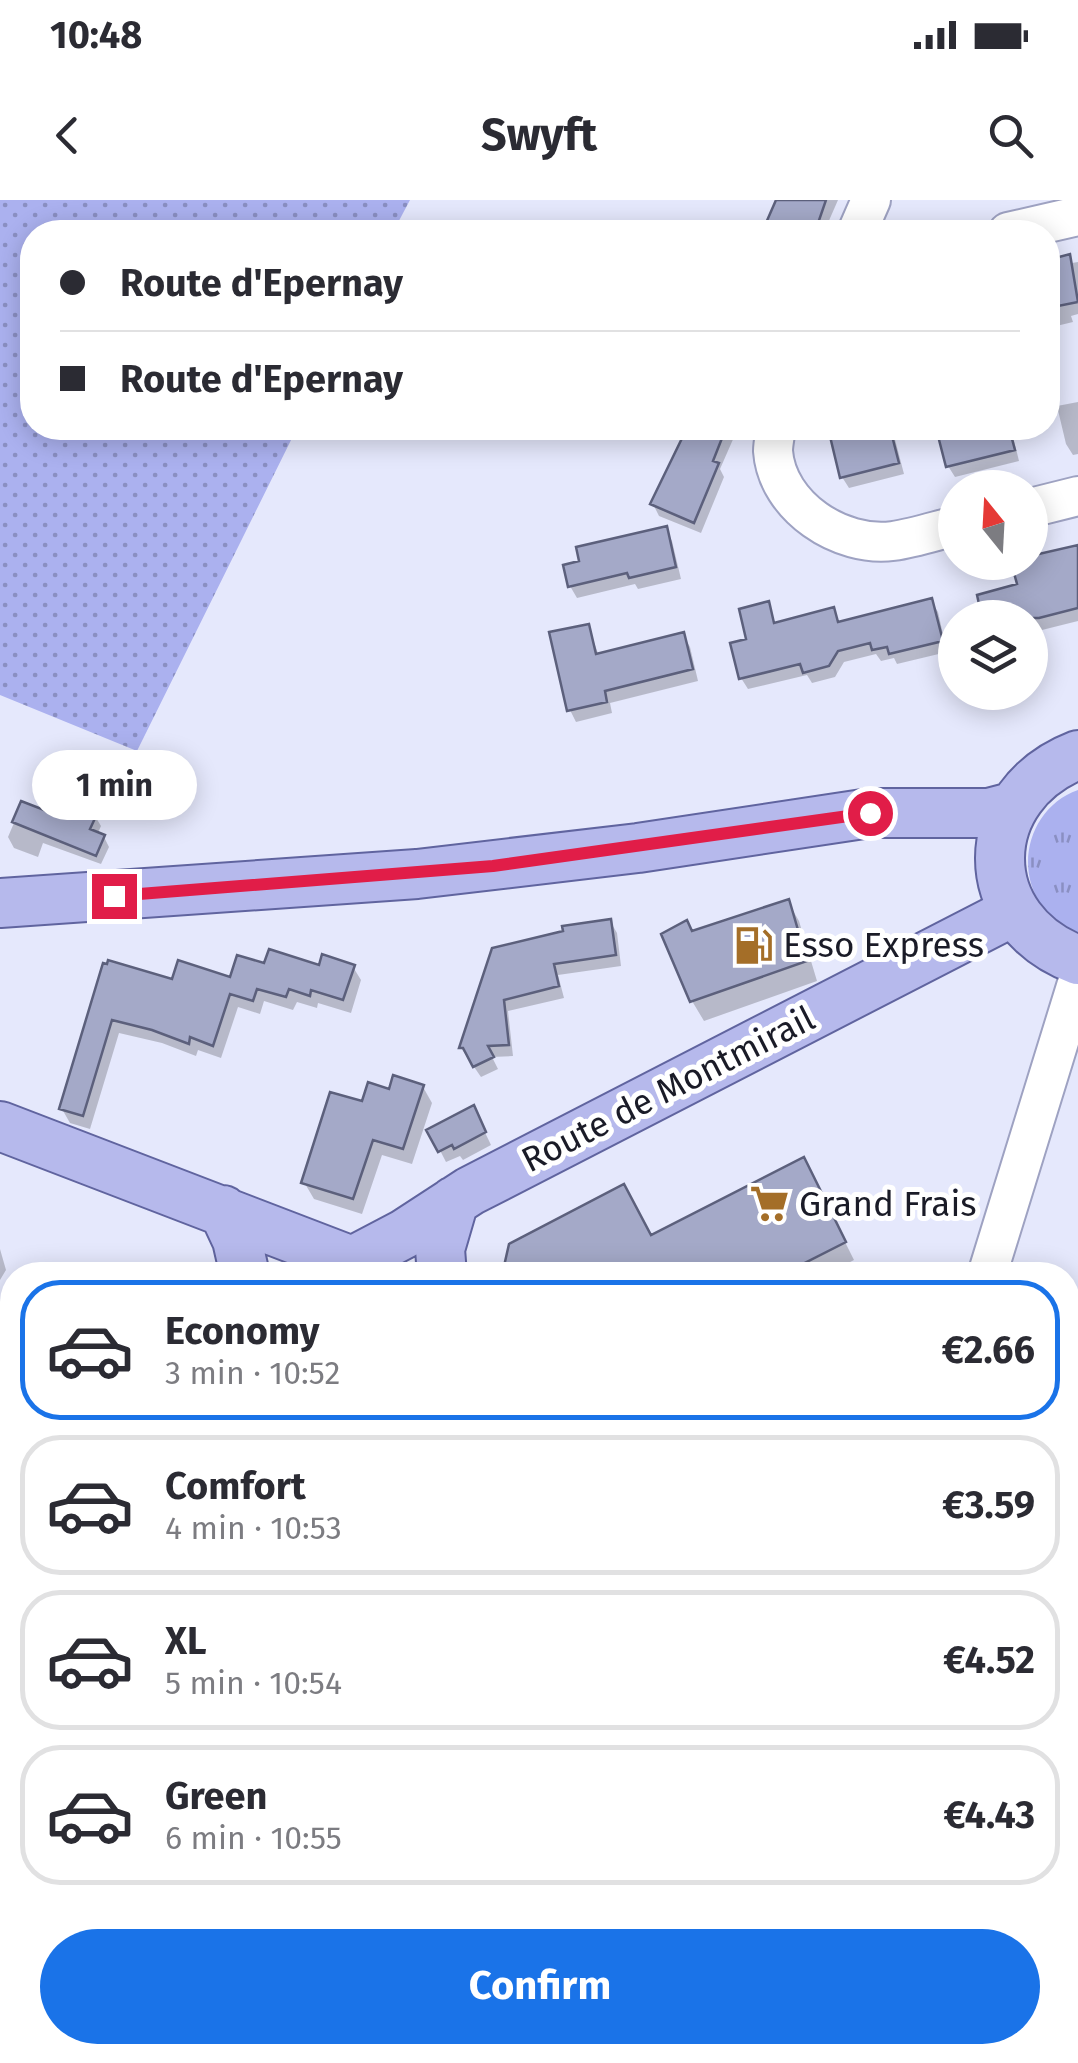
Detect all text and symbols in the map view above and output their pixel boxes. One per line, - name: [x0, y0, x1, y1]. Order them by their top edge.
- text: 10:48: [50, 12, 142, 58]
- icon: back: [40, 108, 95, 163]
- text: Swyft: [481, 108, 597, 162]
- icon: search: [983, 108, 1038, 163]
- text: Route d'Epernay: [120, 260, 403, 306]
- text: Route d'Epernay: [120, 356, 403, 402]
- north arrow: [938, 470, 1048, 580]
- map controls: [938, 470, 1048, 710]
- button: layers: [938, 600, 1048, 710]
- callout: 1 min: [32, 751, 196, 821]
- text: 1 min: [76, 766, 153, 804]
- route start: [848, 791, 893, 836]
- route end: [92, 874, 137, 919]
- fuel station icon: Esso Express: [732, 924, 774, 966]
- place label: Esso Express: [783, 924, 984, 966]
- street label: Route de Montmirail: [514, 997, 822, 1181]
- supermarket icon: Grand Frais: [748, 1183, 790, 1225]
- place label: Grand Frais: [799, 1183, 977, 1225]
- icon: car: [45, 1305, 135, 1395]
- text: Economy: [165, 1308, 320, 1354]
- text: €2.66: [942, 1327, 1035, 1373]
- text: 3 min · 10:52: [165, 1354, 340, 1392]
- icon: car: [45, 1460, 135, 1550]
- text: Comfort: [165, 1463, 306, 1509]
- text: €3.59: [942, 1482, 1035, 1528]
- text: 4 min · 10:53: [165, 1509, 342, 1547]
- icon: car: [45, 1615, 135, 1705]
- text: XL: [165, 1618, 207, 1664]
- text: €4.52: [943, 1637, 1035, 1683]
- text: 5 min · 10:54: [165, 1664, 342, 1702]
- icon: car: [45, 1770, 135, 1860]
- text: Green: [165, 1773, 268, 1819]
- text: €4.43: [943, 1792, 1035, 1838]
- text: 6 min · 10:55: [165, 1819, 342, 1857]
- button: Confirm: [40, 1929, 1040, 2044]

